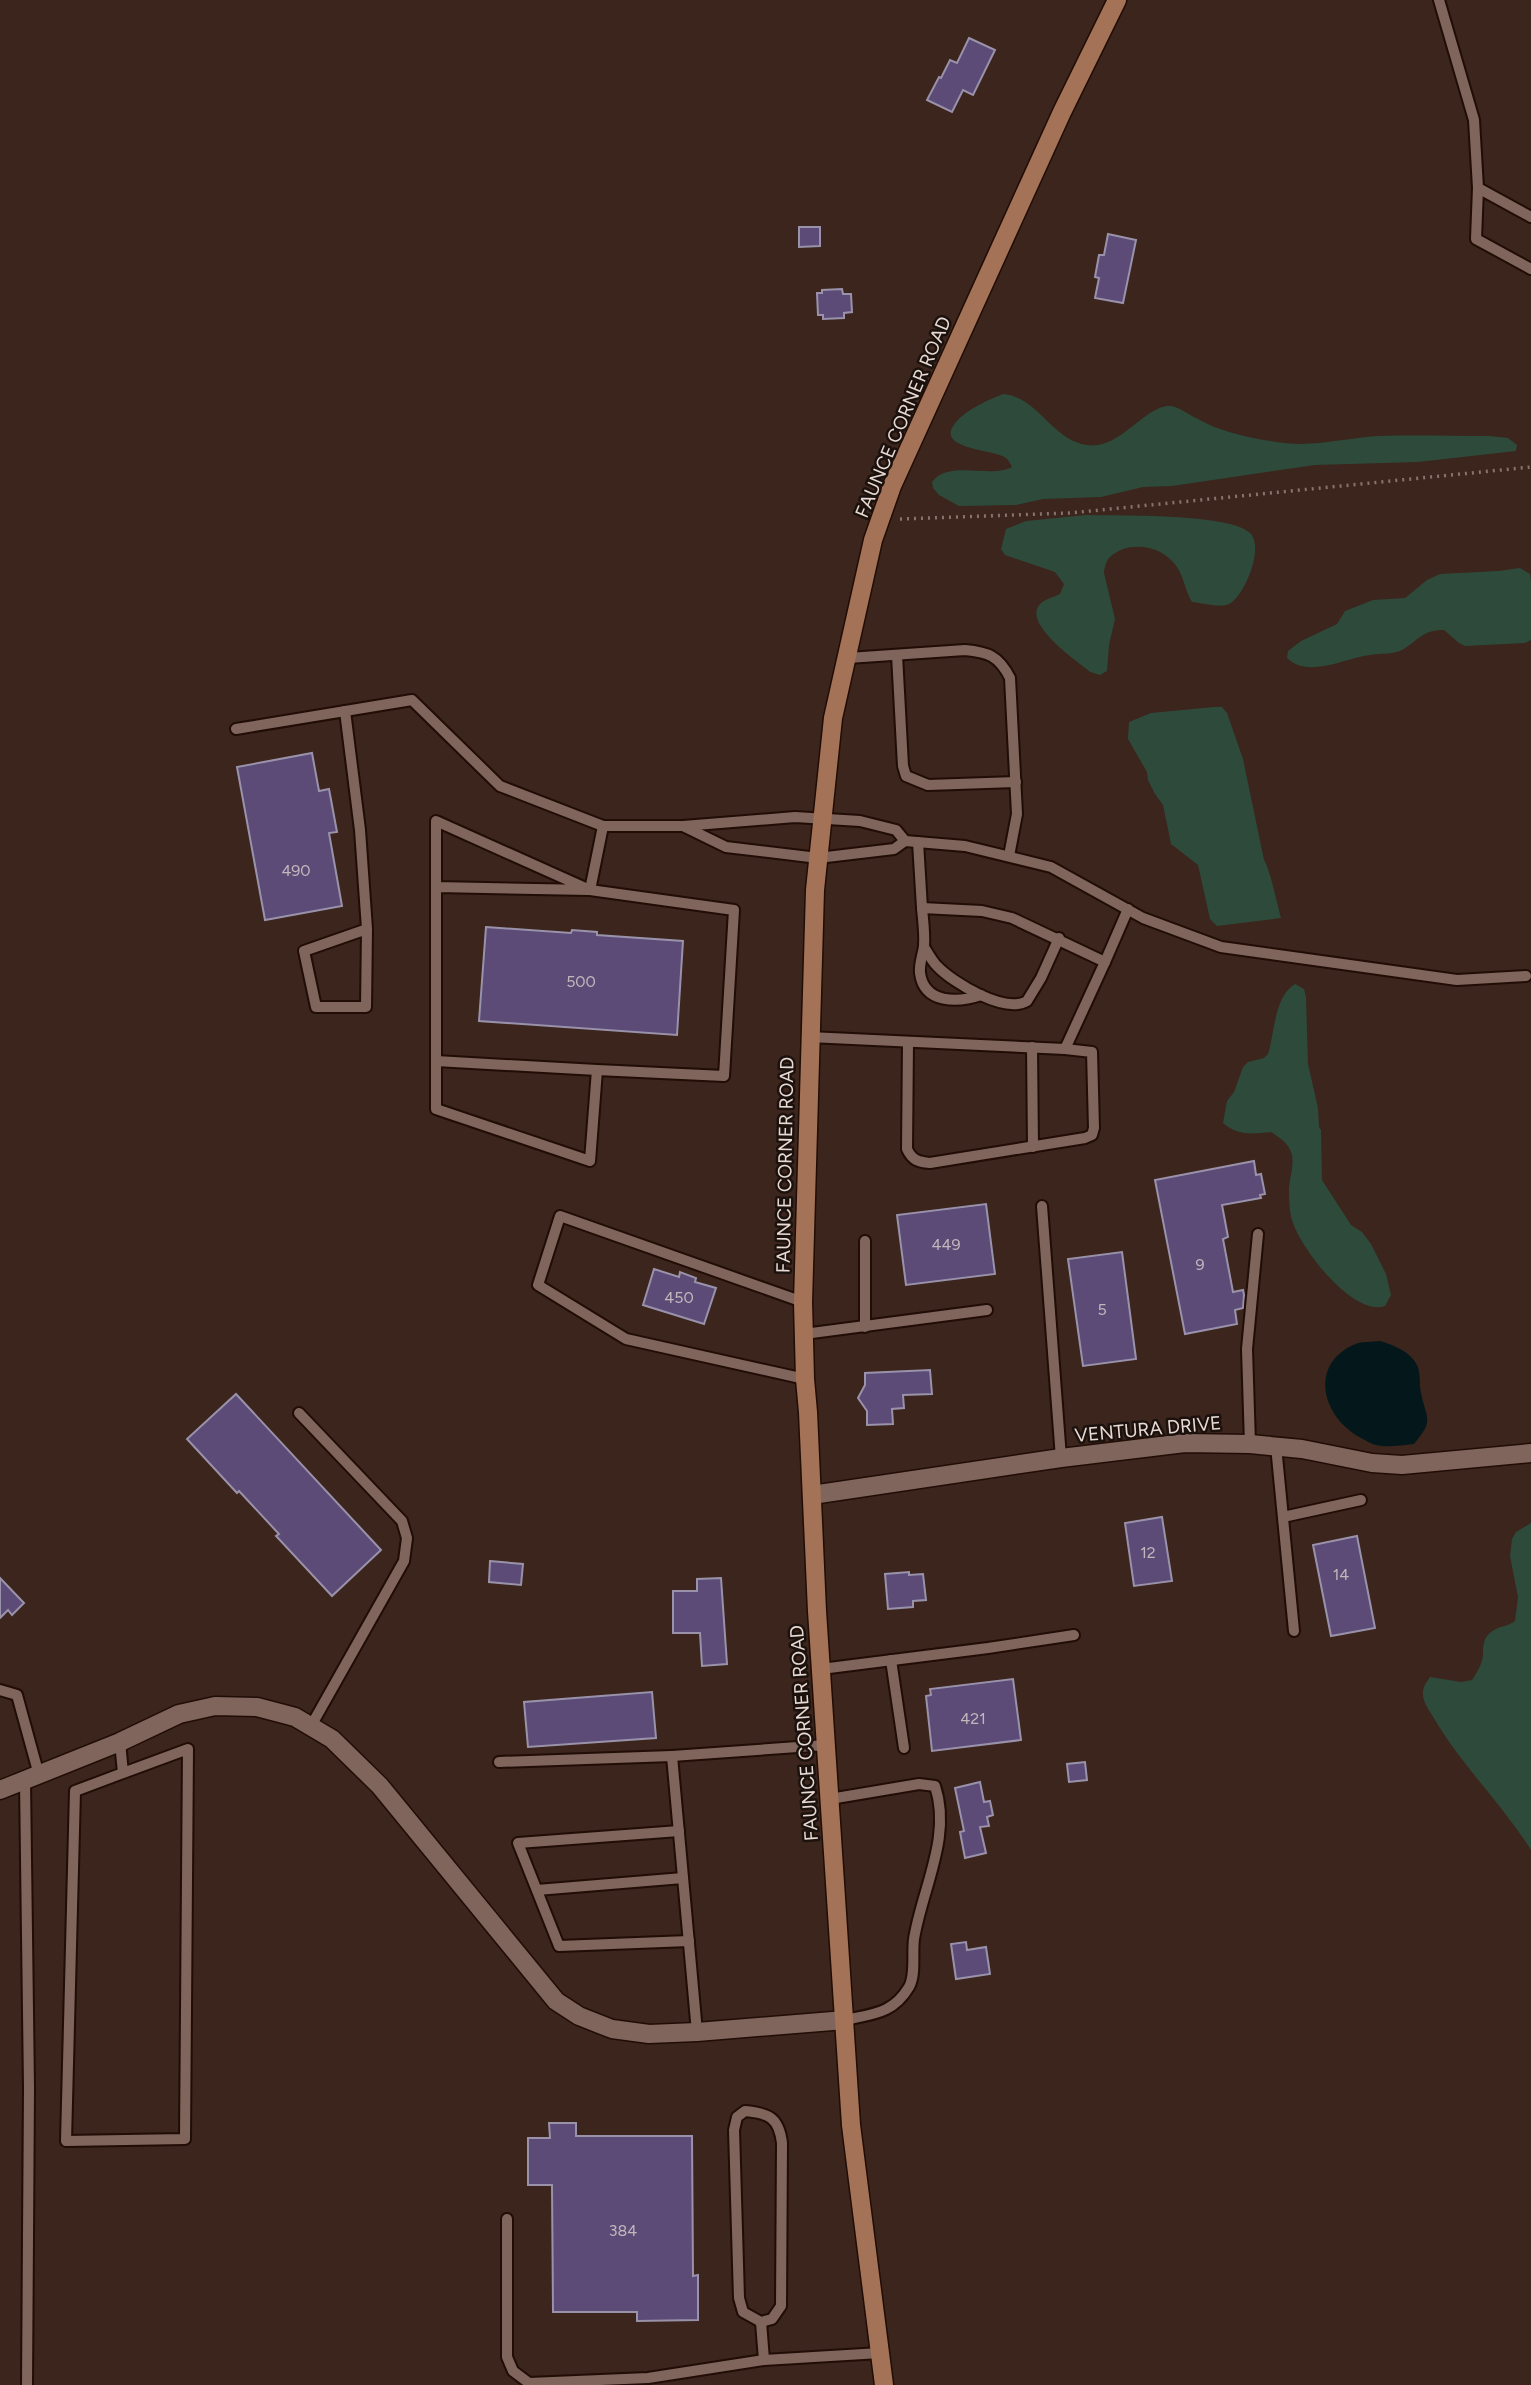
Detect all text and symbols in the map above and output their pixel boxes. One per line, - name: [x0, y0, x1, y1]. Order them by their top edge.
- street label: FAUNCE CORNER ROAD: [850, 313, 956, 521]
- house number: 490: [281, 861, 311, 880]
- house number: 500: [566, 972, 596, 991]
- street label: FAUNCE CORNER ROAD: [772, 1057, 798, 1273]
- house number: 449: [932, 1235, 960, 1254]
- house number: 9: [1195, 1255, 1205, 1274]
- house number: 450: [664, 1288, 694, 1307]
- house number: 5: [1097, 1300, 1107, 1319]
- street label: VENTURA DRIVE: [1074, 1411, 1222, 1447]
- house number: 12: [1140, 1543, 1156, 1562]
- house number: 14: [1333, 1565, 1349, 1584]
- street label: FAUNCE CORNER ROAD: [785, 1624, 823, 1842]
- house number: 421: [960, 1709, 986, 1728]
- house number: 384: [609, 2221, 637, 2240]

